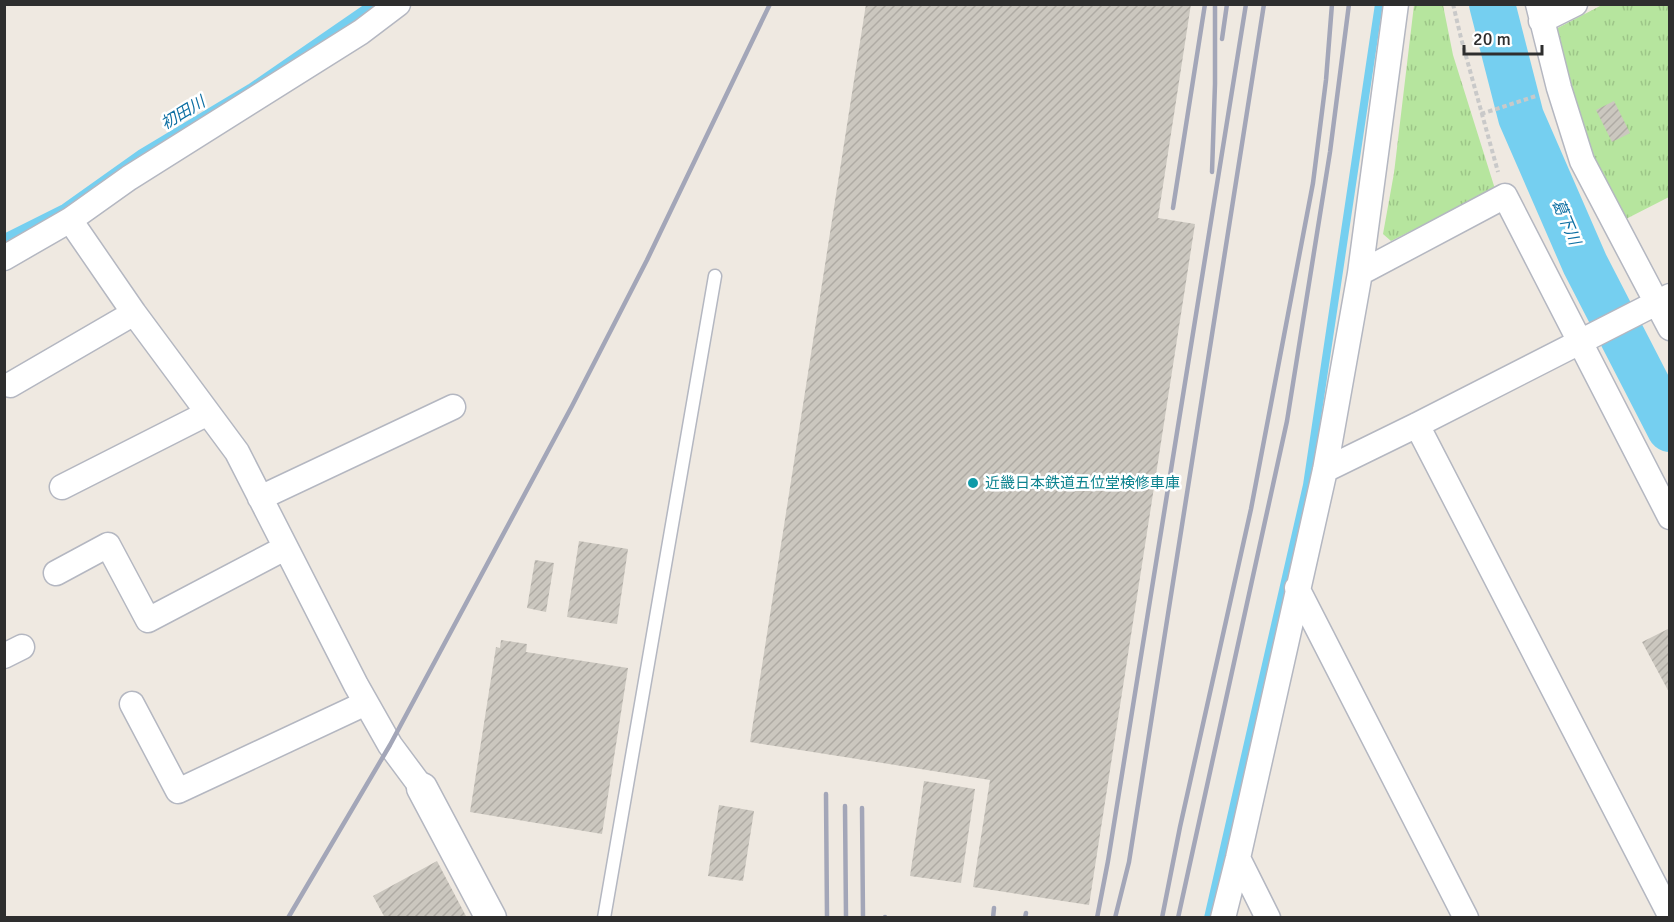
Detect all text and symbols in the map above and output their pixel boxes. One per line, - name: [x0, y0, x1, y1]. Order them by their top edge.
- scale bar: [1464, 18, 1542, 56]
- text: 20 m: [1473, 28, 1511, 50]
- water label: 初田川: [157, 91, 210, 134]
- water label: 葛下川: [1547, 196, 1585, 250]
- place label: 近畿日本鉄道五位堂検修車庫: [985, 474, 1180, 492]
- marker: 近畿日本鉄道五位堂検修車庫: [966, 476, 980, 490]

